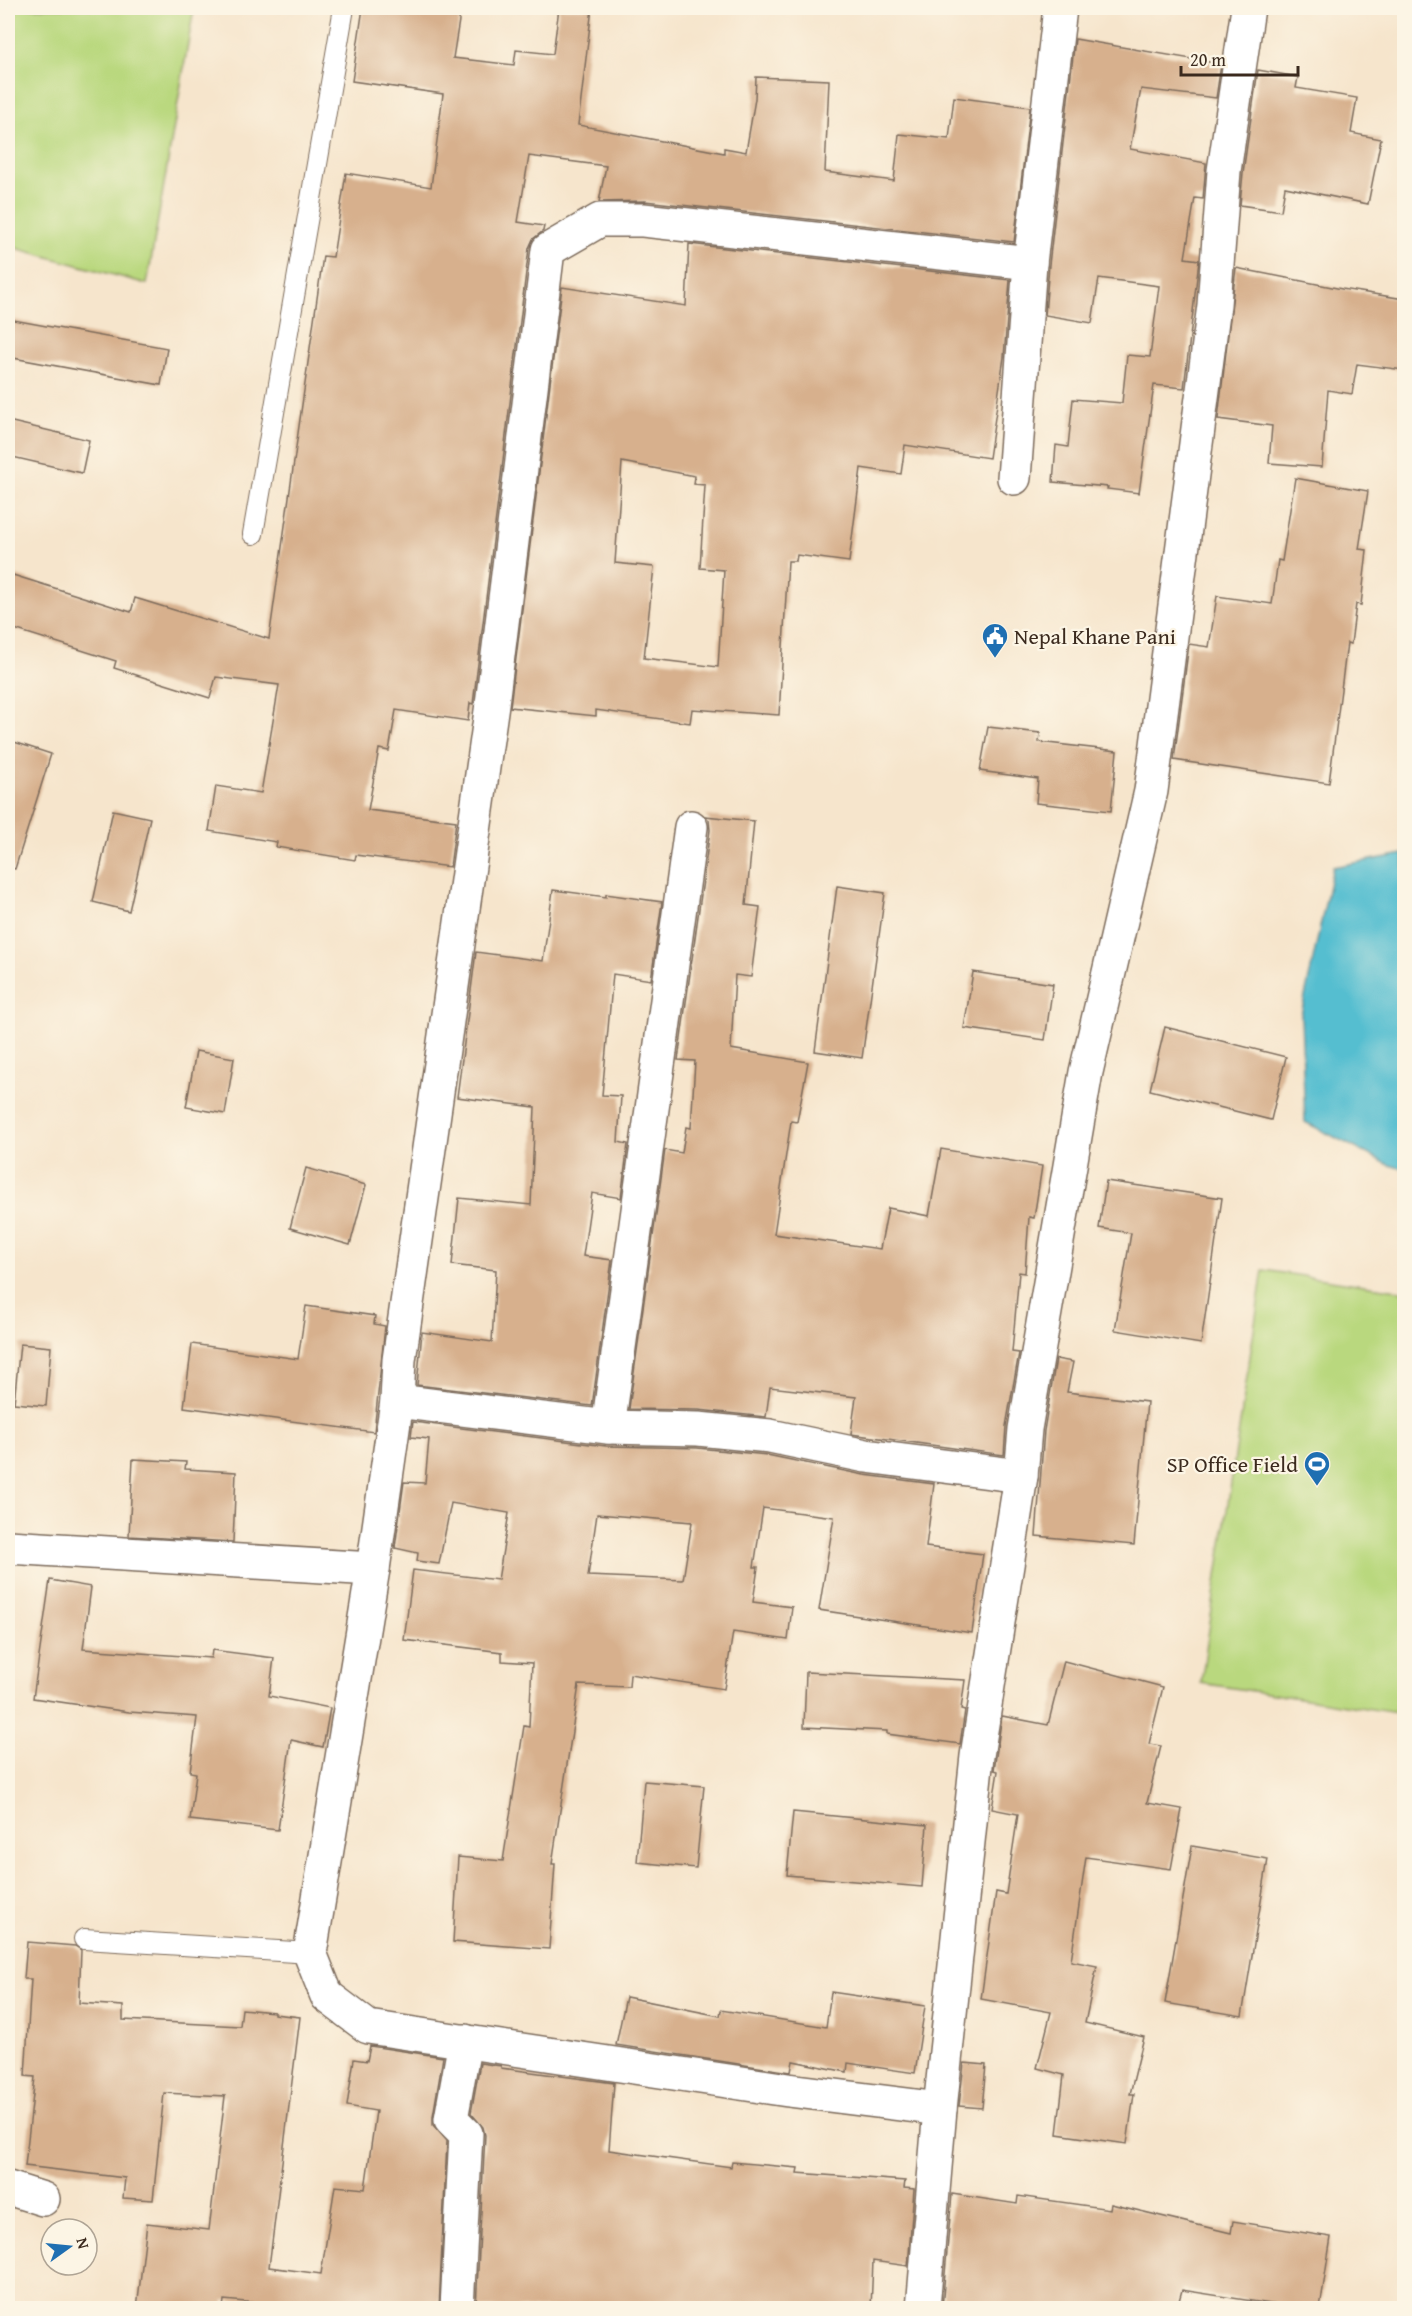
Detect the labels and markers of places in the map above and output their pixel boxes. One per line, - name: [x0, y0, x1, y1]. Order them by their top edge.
- place label: Nepal Khane Pani: [1014, 620, 1176, 652]
- public building icon: Nepal Khane Pani: [980, 621, 1010, 659]
- place label: SP Office Field: [1167, 1448, 1298, 1480]
- sports icon: SP Office Field: [1302, 1449, 1332, 1487]

